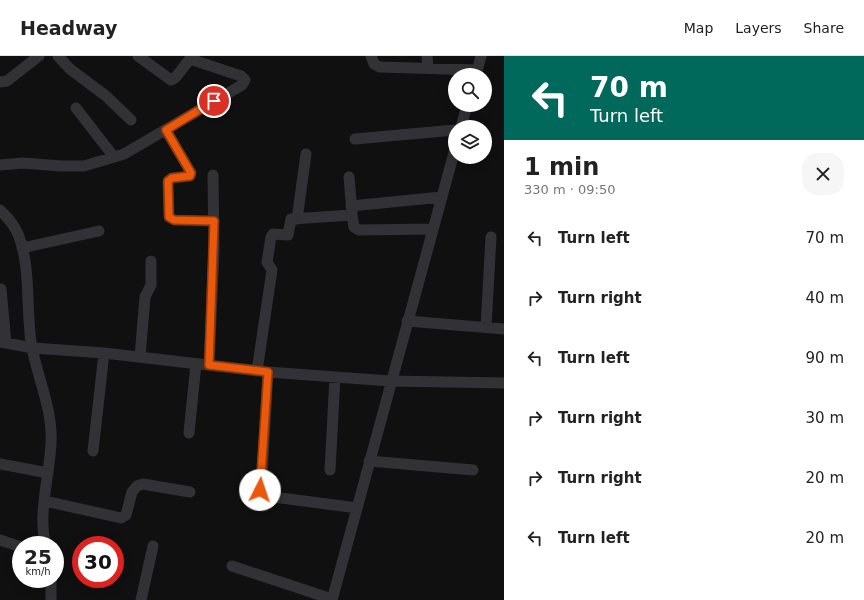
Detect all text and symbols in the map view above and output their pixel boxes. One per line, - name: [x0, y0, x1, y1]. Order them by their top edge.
- text: Headway: [20, 17, 117, 39]
- text: Map: [684, 20, 713, 36]
- text: Layers: [735, 20, 782, 36]
- text: Share: [804, 20, 844, 36]
- map controls: [448, 68, 492, 164]
- button: search: [448, 68, 492, 112]
- text: 70 m: [590, 71, 668, 104]
- icon: left: [524, 72, 576, 124]
- pin: [197, 84, 231, 118]
- icon: arrive: [203, 90, 225, 112]
- text: Turn left: [590, 105, 663, 126]
- button: layers: [448, 120, 492, 164]
- text: 1 min: [524, 153, 599, 181]
- button: close: [802, 153, 844, 195]
- text: 330 m · 09:50: [524, 182, 615, 197]
- icon: left: [524, 227, 546, 249]
- text: Turn left: [558, 229, 630, 247]
- text: 70 m: [806, 229, 844, 247]
- icon: right: [524, 287, 546, 309]
- text: Turn right: [558, 289, 642, 307]
- text: 40 m: [806, 289, 844, 307]
- icon: left: [524, 347, 546, 369]
- text: Turn left: [558, 349, 630, 367]
- text: 90 m: [806, 349, 844, 367]
- icon: right: [524, 407, 546, 429]
- text: Turn right: [558, 409, 642, 427]
- text: 30 m: [806, 409, 844, 427]
- icon: right: [524, 467, 546, 489]
- position arrow: [239, 469, 281, 511]
- text: Turn right: [558, 469, 642, 487]
- text: 20 m: [806, 469, 844, 487]
- icon: left: [524, 527, 546, 549]
- text: Turn left: [558, 529, 630, 547]
- text: 20 m: [806, 529, 844, 547]
- speed limit sign: 30: [72, 536, 124, 588]
- text: 25: [24, 545, 52, 569]
- text: km/h: [25, 566, 51, 577]

